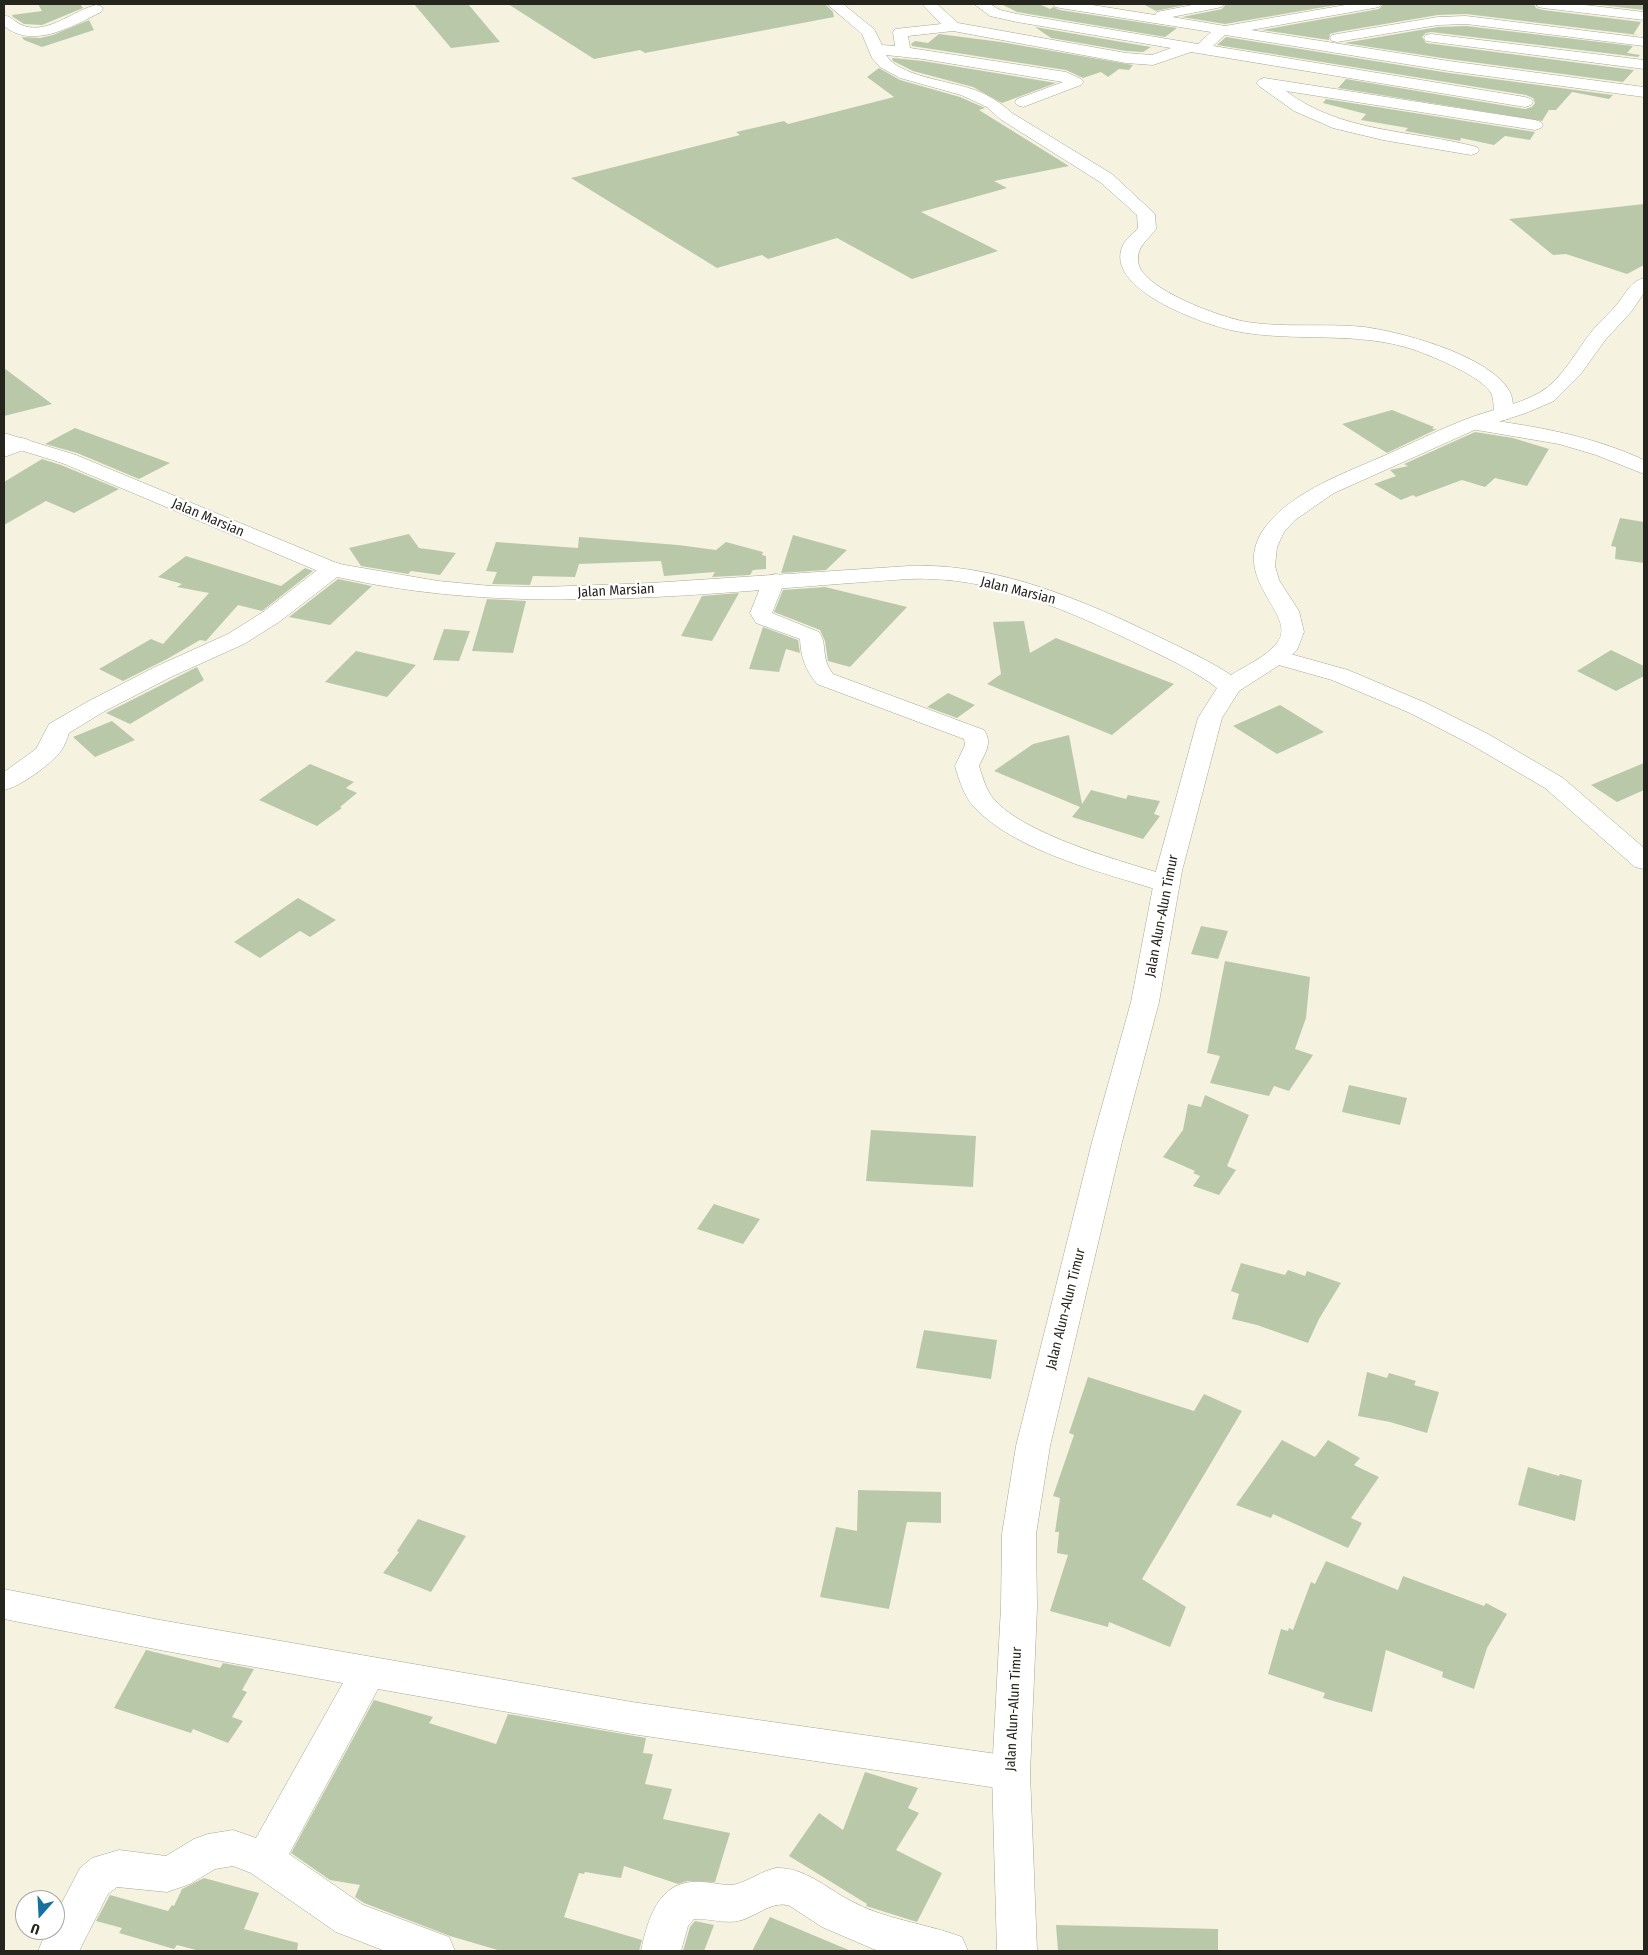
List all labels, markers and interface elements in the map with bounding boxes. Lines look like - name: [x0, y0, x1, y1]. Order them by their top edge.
- street label: Jalan Marsian: [169, 495, 247, 541]
- street label: Jalan Marsian: [979, 574, 1057, 608]
- street label: Jalan Marsian: [577, 581, 655, 601]
- street label: Jalan Alun-Alun Timur: [1142, 853, 1182, 979]
- street label: Jalan Alun-Alun Timur: [1043, 1247, 1089, 1371]
- street label: Jalan Alun-Alun Timur: [1002, 1646, 1026, 1772]
- north arrow: [15, 1890, 65, 1940]
- text: U: [29, 1919, 42, 1938]

